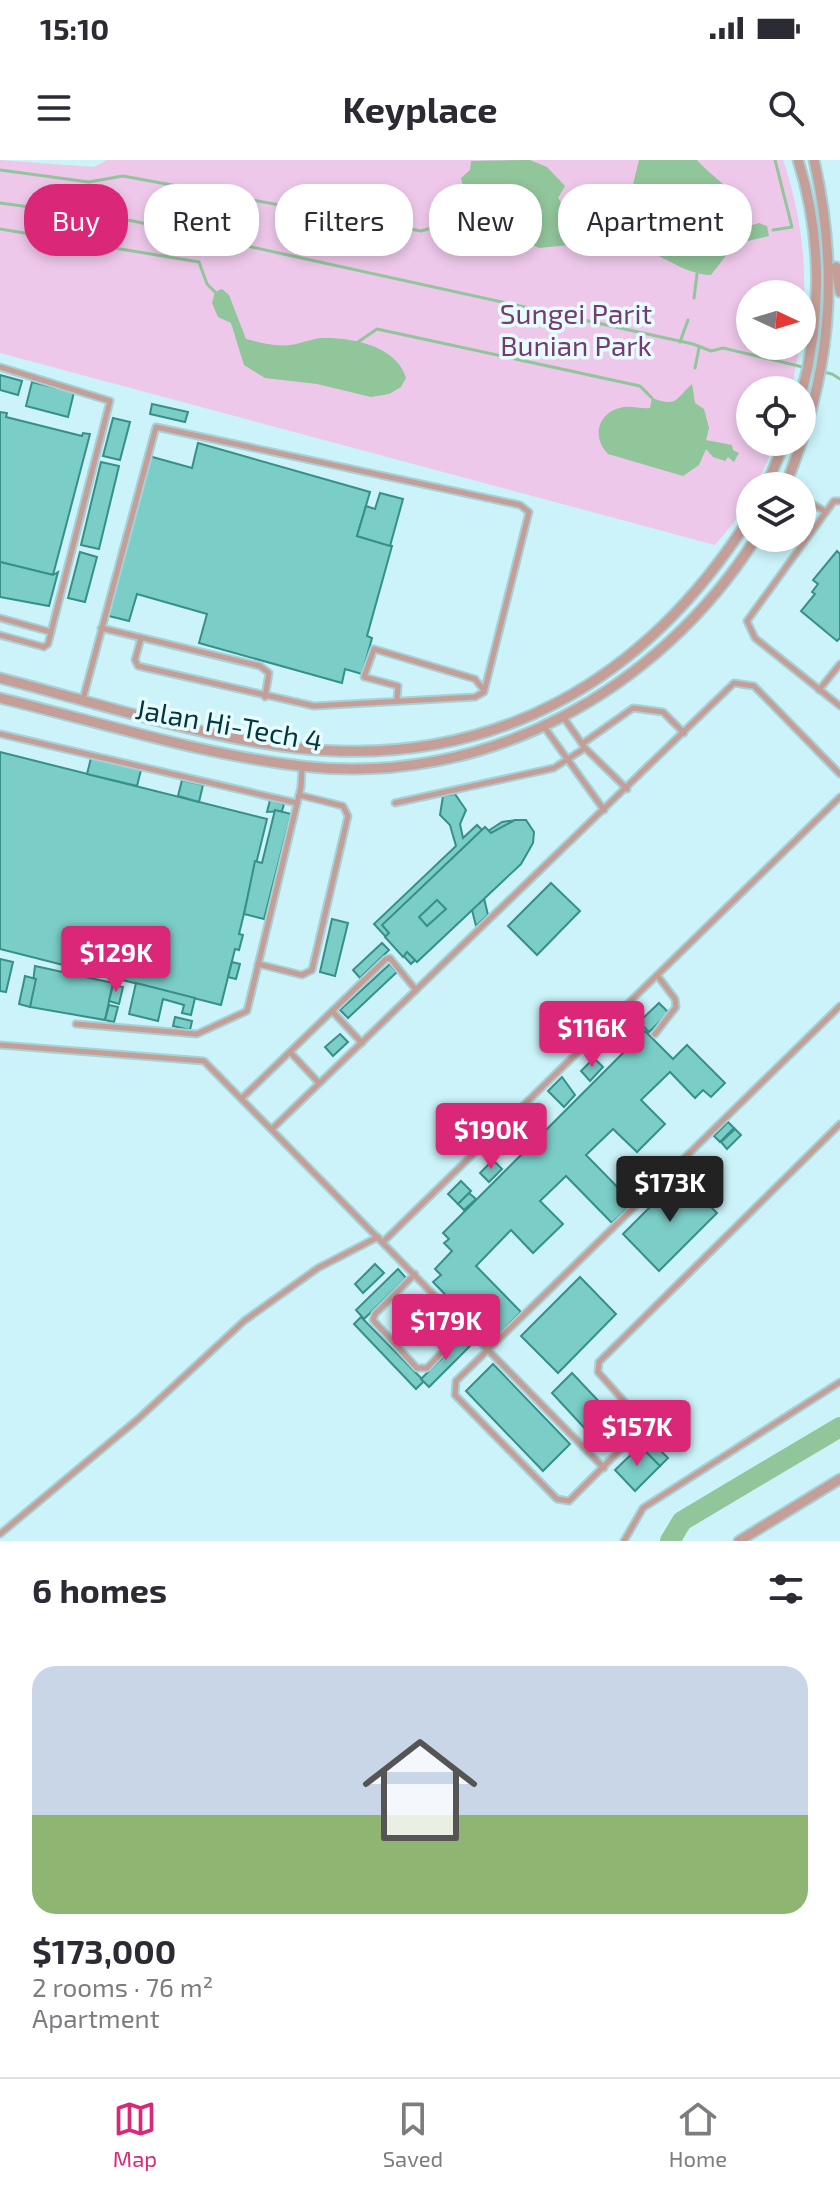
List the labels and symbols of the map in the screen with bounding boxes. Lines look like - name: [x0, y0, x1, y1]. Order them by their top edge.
- north arrow: [736, 280, 816, 360]
- park label: Sungei Parit Bunian Park: [500, 296, 652, 362]
- street label: Jalan Hi-Tech 4: [133, 691, 325, 757]
- pin: $129K: [60, 926, 172, 994]
- pin: $116K: [536, 1001, 648, 1069]
- pin: $190K: [435, 1103, 547, 1171]
- pin: $173K: [614, 1156, 726, 1224]
- pin: $179K: [390, 1294, 502, 1362]
- pin: $157K: [581, 1400, 693, 1468]

